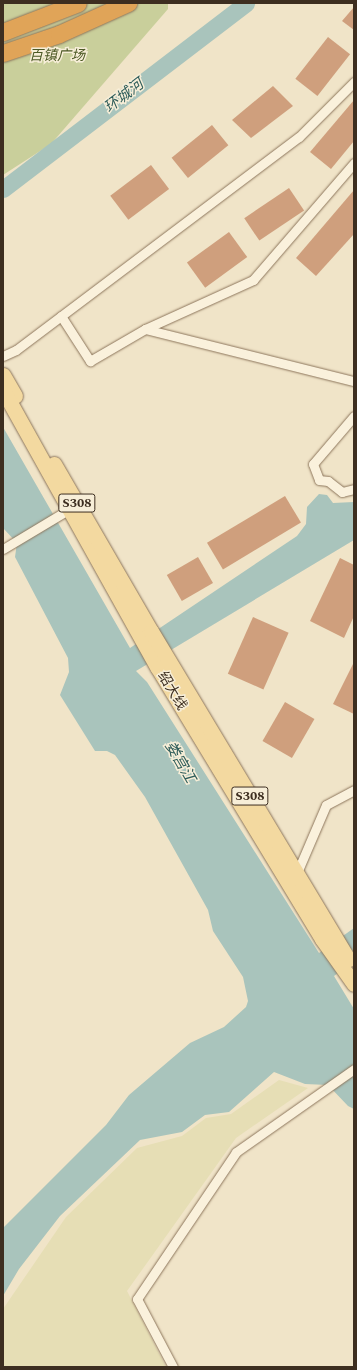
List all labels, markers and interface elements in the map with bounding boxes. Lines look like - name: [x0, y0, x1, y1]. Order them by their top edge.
- park label: 百镇广场: [29, 48, 85, 64]
- water label: 环城河: [101, 75, 147, 117]
- road number: S308: [58, 492, 96, 514]
- street label: 绍大线: [154, 669, 190, 713]
- water label: 娄宫江: [161, 738, 199, 786]
- road number: S308: [231, 785, 269, 807]

